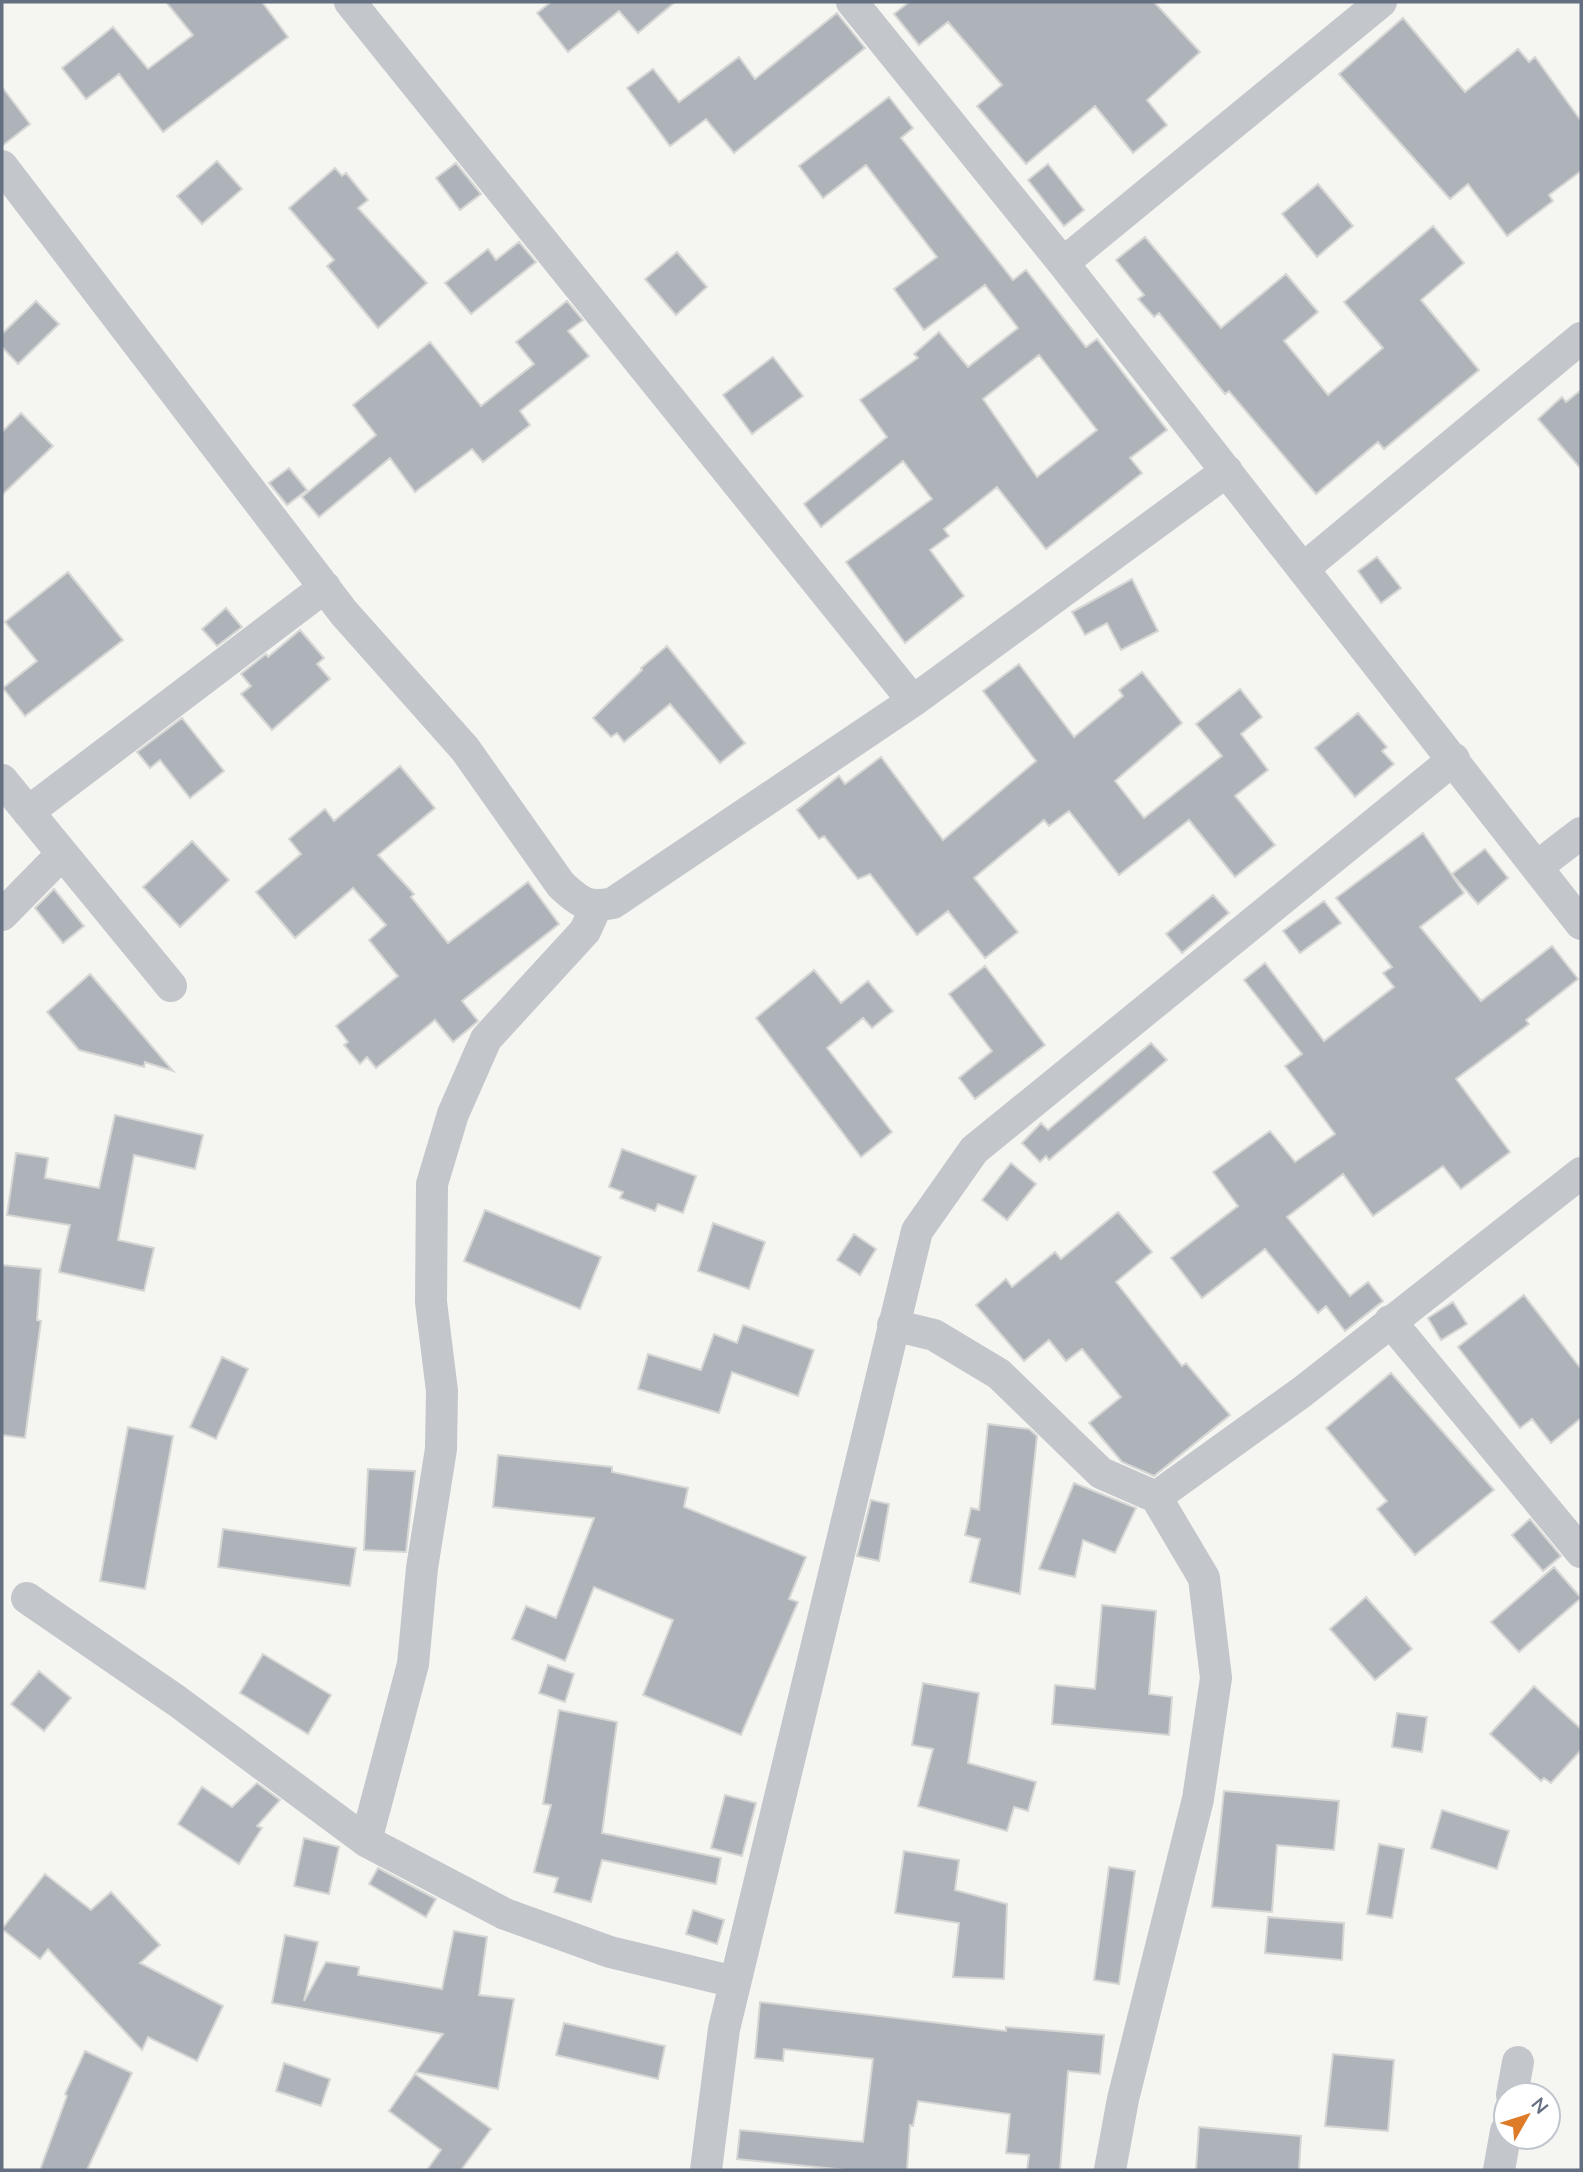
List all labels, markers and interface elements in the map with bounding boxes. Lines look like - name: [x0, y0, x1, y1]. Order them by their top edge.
- north arrow: [1492, 2081, 1562, 2151]
- text: N: [1525, 2092, 1554, 2120]

